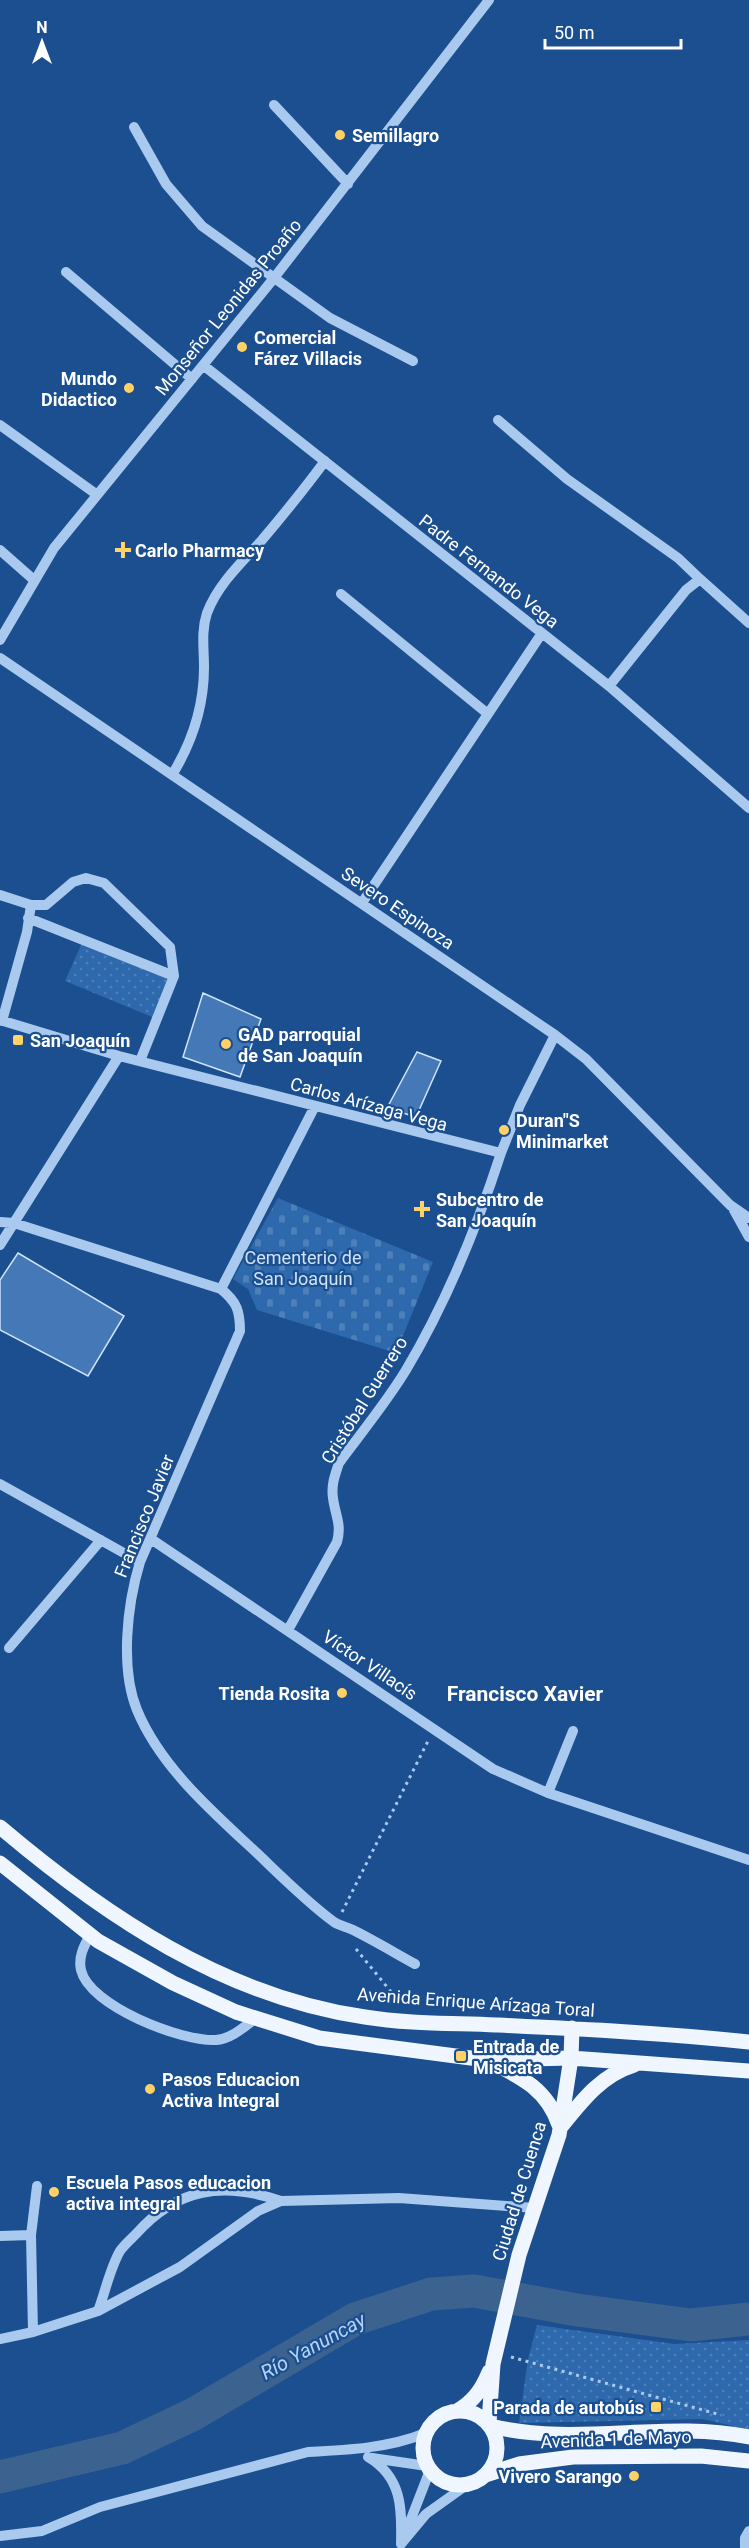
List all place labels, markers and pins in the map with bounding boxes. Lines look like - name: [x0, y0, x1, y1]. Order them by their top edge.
- place label: Semillagro: [352, 125, 439, 146]
- marker: Semillagro: [333, 128, 347, 142]
- place label: Comercial Fárez Villacis: [254, 327, 362, 369]
- marker: Comercial Fárez Villacis: [235, 340, 249, 354]
- place label: Mundo Didactico: [41, 368, 117, 410]
- marker: Mundo Didactico: [122, 381, 136, 395]
- place label: Carlo Pharmacy: [135, 540, 265, 561]
- marker: Carlo Pharmacy: [116, 543, 130, 557]
- place label: GAD parroquial de San Joaquín: [238, 1024, 363, 1066]
- place label: San Joaquín: [30, 1030, 130, 1051]
- marker: San Joaquín: [11, 1033, 25, 1047]
- marker: GAD parroquial de San Joaquín: [219, 1037, 233, 1051]
- place label: Duran"S Minimarket: [516, 1110, 608, 1152]
- marker: Duran"S Minimarket: [497, 1123, 511, 1137]
- place label: Subcentro de San Joaquín: [436, 1189, 544, 1231]
- marker: Subcentro de San Joaquín: [413, 1200, 431, 1218]
- place label: Tienda Rosita: [219, 1683, 330, 1704]
- marker: Tienda Rosita: [335, 1686, 349, 1700]
- place label: Entrada de Misicata: [473, 2036, 560, 2078]
- marker: Entrada de Misicata: [454, 2049, 468, 2063]
- place label: Pasos Educacion Activa Integral: [162, 2069, 300, 2111]
- marker: Pasos Educacion Activa Integral: [143, 2082, 157, 2096]
- place label: Escuela Pasos educacion activa integral: [66, 2172, 271, 2214]
- marker: Escuela Pasos educacion activa integral: [47, 2185, 61, 2199]
- place label: Parada de autobús: [493, 2397, 644, 2418]
- marker: Parada de autobús: [649, 2400, 663, 2414]
- place label: Vivero Sarango: [499, 2466, 622, 2487]
- marker: Vivero Sarango: [627, 2469, 641, 2483]

